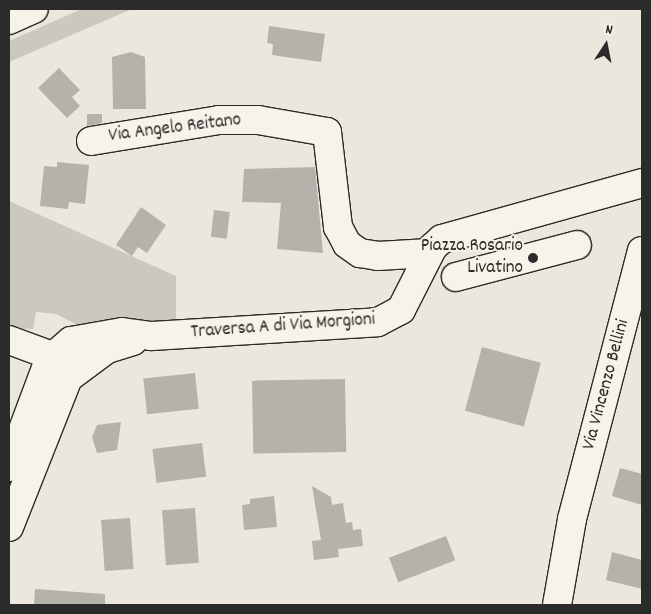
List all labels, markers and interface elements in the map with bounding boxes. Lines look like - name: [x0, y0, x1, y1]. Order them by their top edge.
- north arrow: [581, 20, 631, 70]
- text: N: [604, 20, 614, 41]
- street label: Via Angelo Reitano: [107, 110, 243, 148]
- place label: Piazza Rosario Livatino: [421, 236, 523, 280]
- marker: Piazza Rosario Livatino: [527, 252, 539, 264]
- street label: Traversa A di Via Morgioni: [190, 309, 376, 345]
- street label: Via Vincenzo Bellini: [579, 317, 635, 453]

